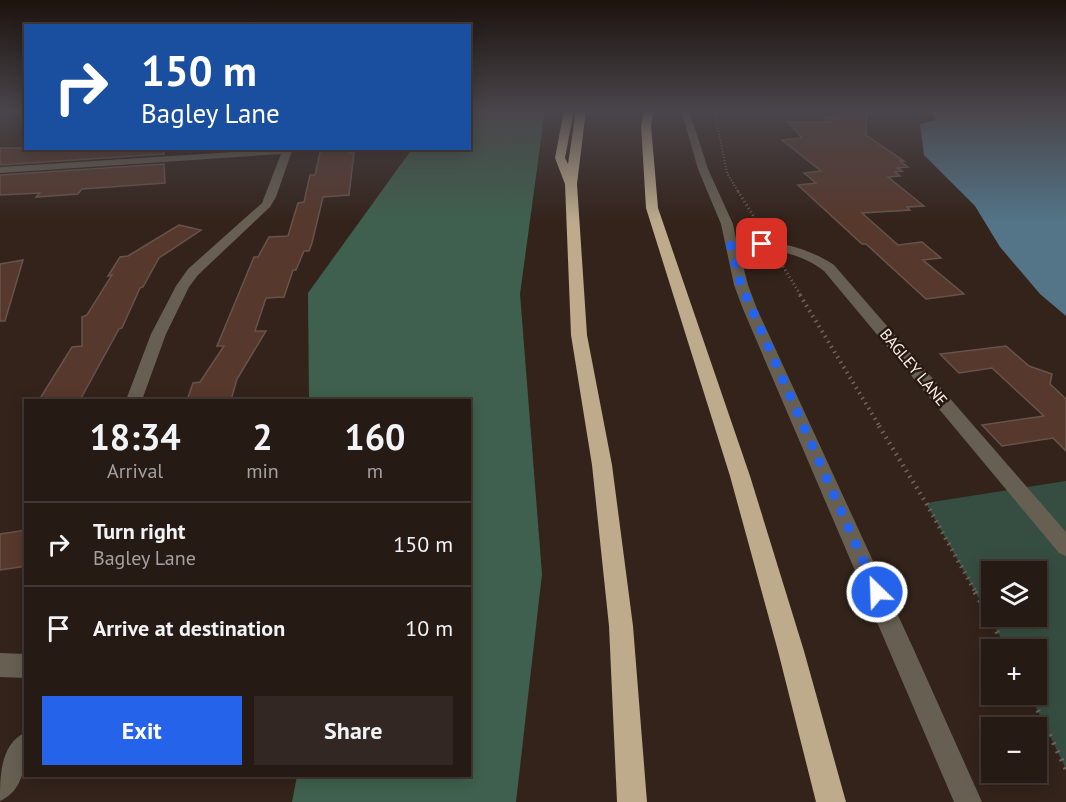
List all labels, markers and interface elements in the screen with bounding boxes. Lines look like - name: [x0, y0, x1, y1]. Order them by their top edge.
- text: 150 m: [141, 43, 257, 98]
- icon: right: [42, 48, 120, 126]
- text: Bagley Lane: [141, 96, 280, 130]
- pin: [736, 218, 787, 269]
- icon: arrive: [745, 227, 778, 260]
- street label: BAGLEY LANE: [876, 324, 952, 410]
- text: 18:34: [89, 413, 181, 460]
- text: 2: [252, 413, 273, 460]
- text: 160: [344, 413, 406, 460]
- text: Arrival: [107, 458, 163, 484]
- text: min: [246, 458, 279, 484]
- text: m: [367, 458, 383, 484]
- text: Turn right: [93, 517, 185, 545]
- icon: right: [42, 528, 75, 561]
- text: 150 m: [393, 530, 453, 558]
- text: Bagley Lane: [93, 545, 196, 571]
- position arrow: [845, 560, 909, 624]
- map controls: [981, 561, 1047, 783]
- button: layers: [981, 561, 1047, 627]
- icon: arrive: [42, 612, 75, 645]
- text: Arrive at destination: [93, 614, 285, 642]
- text: 10 m: [405, 614, 453, 642]
- button: +: [981, 639, 1047, 705]
- button: Exit: [42, 696, 242, 765]
- button: Share: [254, 696, 453, 765]
- button: −: [981, 717, 1047, 783]

